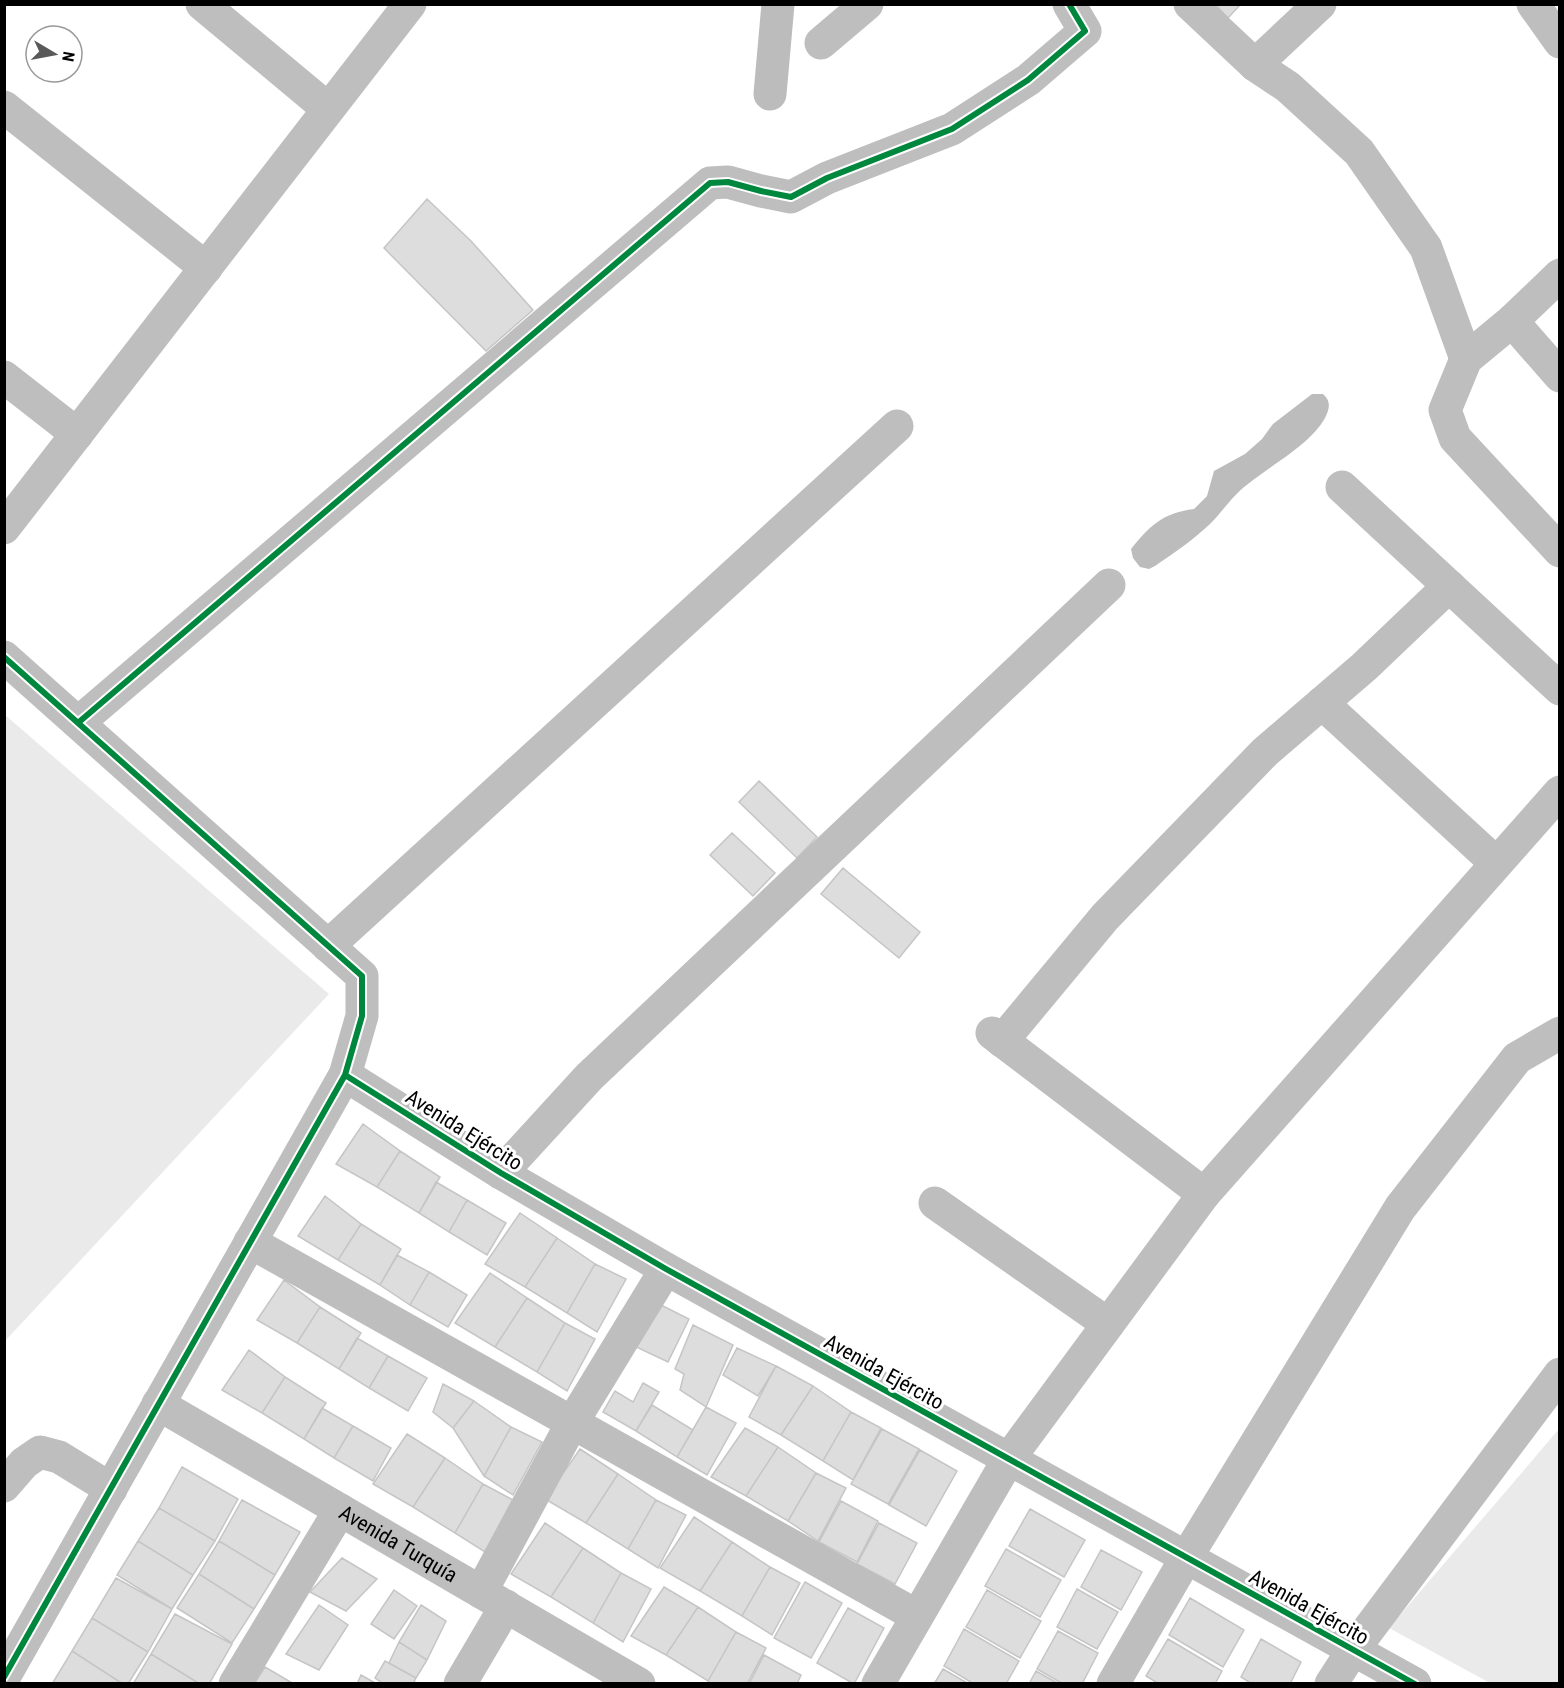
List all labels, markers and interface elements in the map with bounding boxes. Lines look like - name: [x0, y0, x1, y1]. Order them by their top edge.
- north arrow: [24, 24, 84, 84]
- text: N: [58, 50, 78, 63]
- street label: Avenida Ejército: [401, 1085, 527, 1175]
- street label: Avenida Ejército: [820, 1329, 948, 1415]
- street label: Avenida Turquía: [335, 1500, 461, 1587]
- street label: Avenida Ejército: [1245, 1564, 1373, 1650]

